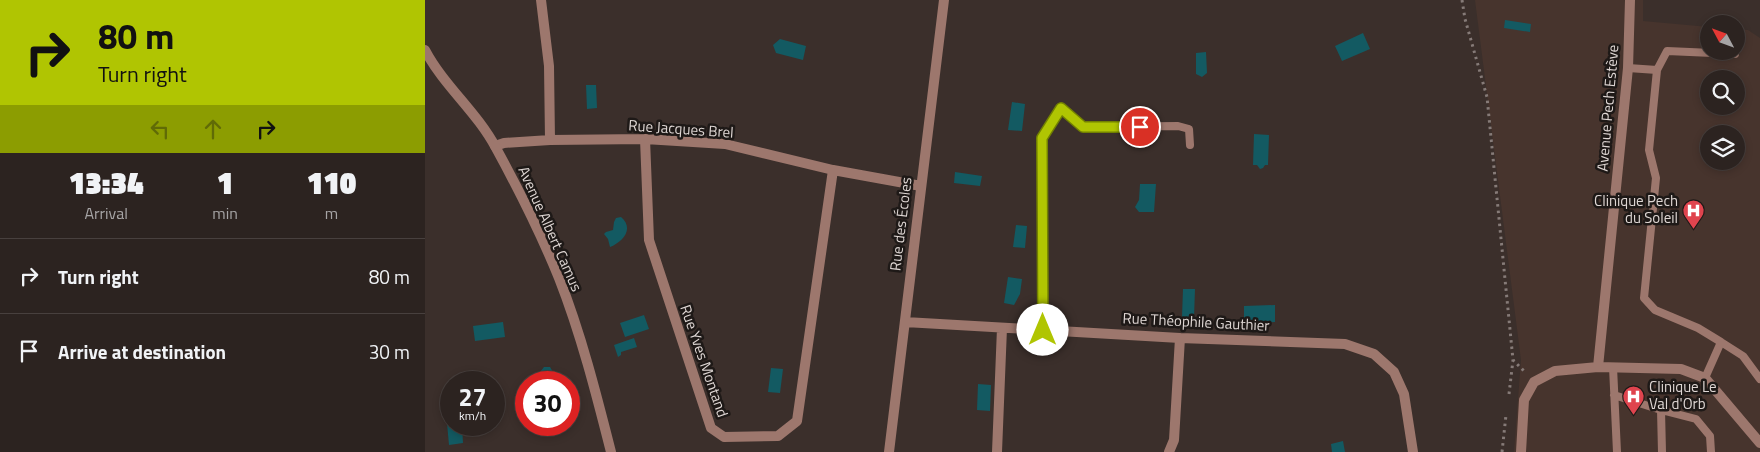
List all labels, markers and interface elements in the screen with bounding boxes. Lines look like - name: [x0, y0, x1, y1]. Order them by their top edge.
- text: 80 m: [98, 9, 174, 63]
- north arrow: [1700, 15, 1745, 60]
- map controls: [1700, 15, 1745, 170]
- icon: right: [15, 20, 80, 85]
- street label: Avenue Pech Estève: [1591, 44, 1625, 172]
- text: Turn right: [98, 57, 187, 91]
- button: search: [1700, 70, 1745, 115]
- pin: [1119, 106, 1161, 148]
- street label: Rue Jacques Brel: [628, 113, 734, 144]
- icon: arrive: [1126, 113, 1154, 141]
- icon: left: [146, 115, 174, 143]
- icon: ahead: [199, 115, 227, 143]
- icon: right: [252, 115, 280, 143]
- button: layers: [1700, 125, 1745, 170]
- text: 13:34: [69, 160, 143, 206]
- text: 1: [217, 160, 233, 206]
- text: 110: [307, 160, 356, 206]
- street label: Avenue Albert Camus: [512, 162, 588, 295]
- street label: Rue des Écoles: [883, 176, 918, 272]
- place label: Clinique Pech du Soleil: [1594, 189, 1678, 229]
- hospital icon: Clinique Pech du Soleil: [1682, 198, 1706, 229]
- text: Arrival: [84, 201, 128, 225]
- text: min: [212, 201, 238, 225]
- text: m: [325, 201, 338, 225]
- icon: right: [15, 262, 43, 290]
- text: Turn right: [58, 262, 139, 291]
- text: 80 m: [369, 262, 410, 291]
- street label: Rue Yves Montand: [674, 301, 734, 420]
- position arrow: [1016, 303, 1068, 355]
- street label: Rue Théophile Gauthier: [1122, 306, 1270, 337]
- icon: arrive: [15, 337, 43, 365]
- text: Arrive at destination: [58, 337, 226, 366]
- text: 30 m: [369, 337, 410, 366]
- speed limit sign: 30: [515, 371, 580, 436]
- place label: Clinique Le Val d'Orb: [1649, 375, 1717, 415]
- text: 27: [458, 378, 487, 416]
- hospital icon: Clinique Le Val d'Orb: [1621, 384, 1645, 415]
- text: km/h: [459, 406, 486, 425]

